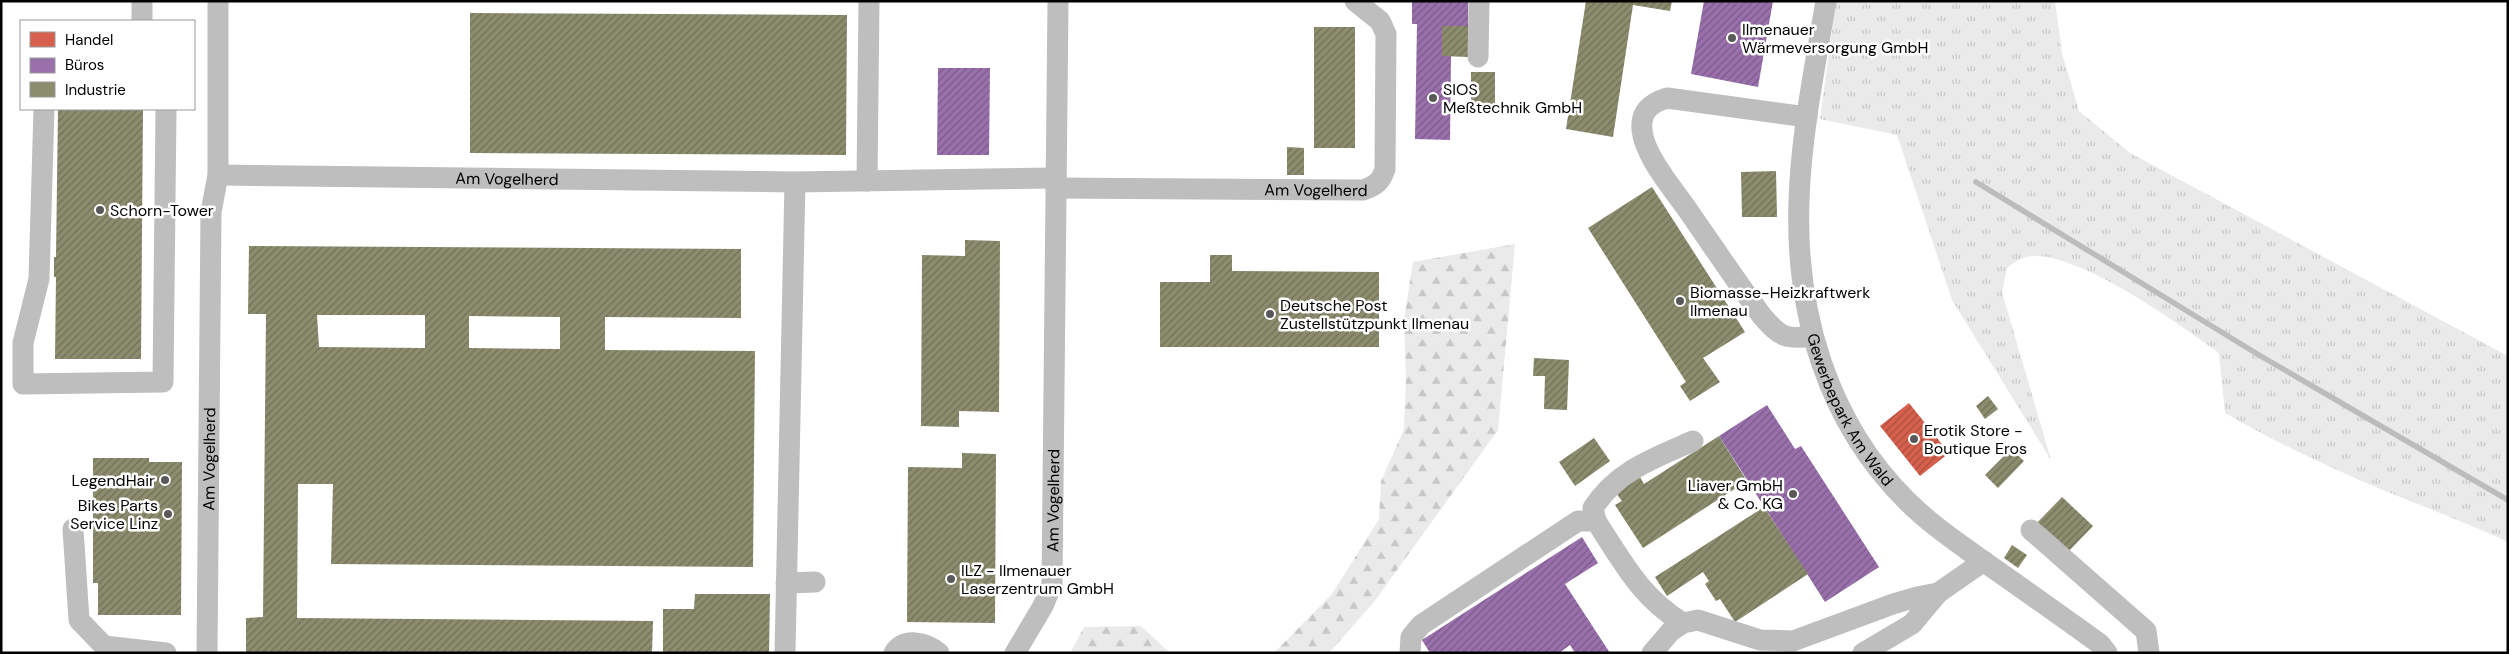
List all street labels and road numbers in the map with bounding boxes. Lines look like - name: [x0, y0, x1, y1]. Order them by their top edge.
- street label: Am Vogelherd: [455, 167, 559, 190]
- street label: Am Vogelherd: [1264, 179, 1368, 201]
- street label: Gewerbepark Am Wald: [1803, 331, 1898, 490]
- street label: Am Vogelherd: [198, 407, 220, 511]
- street label: Am Vogelherd: [1042, 449, 1064, 552]

